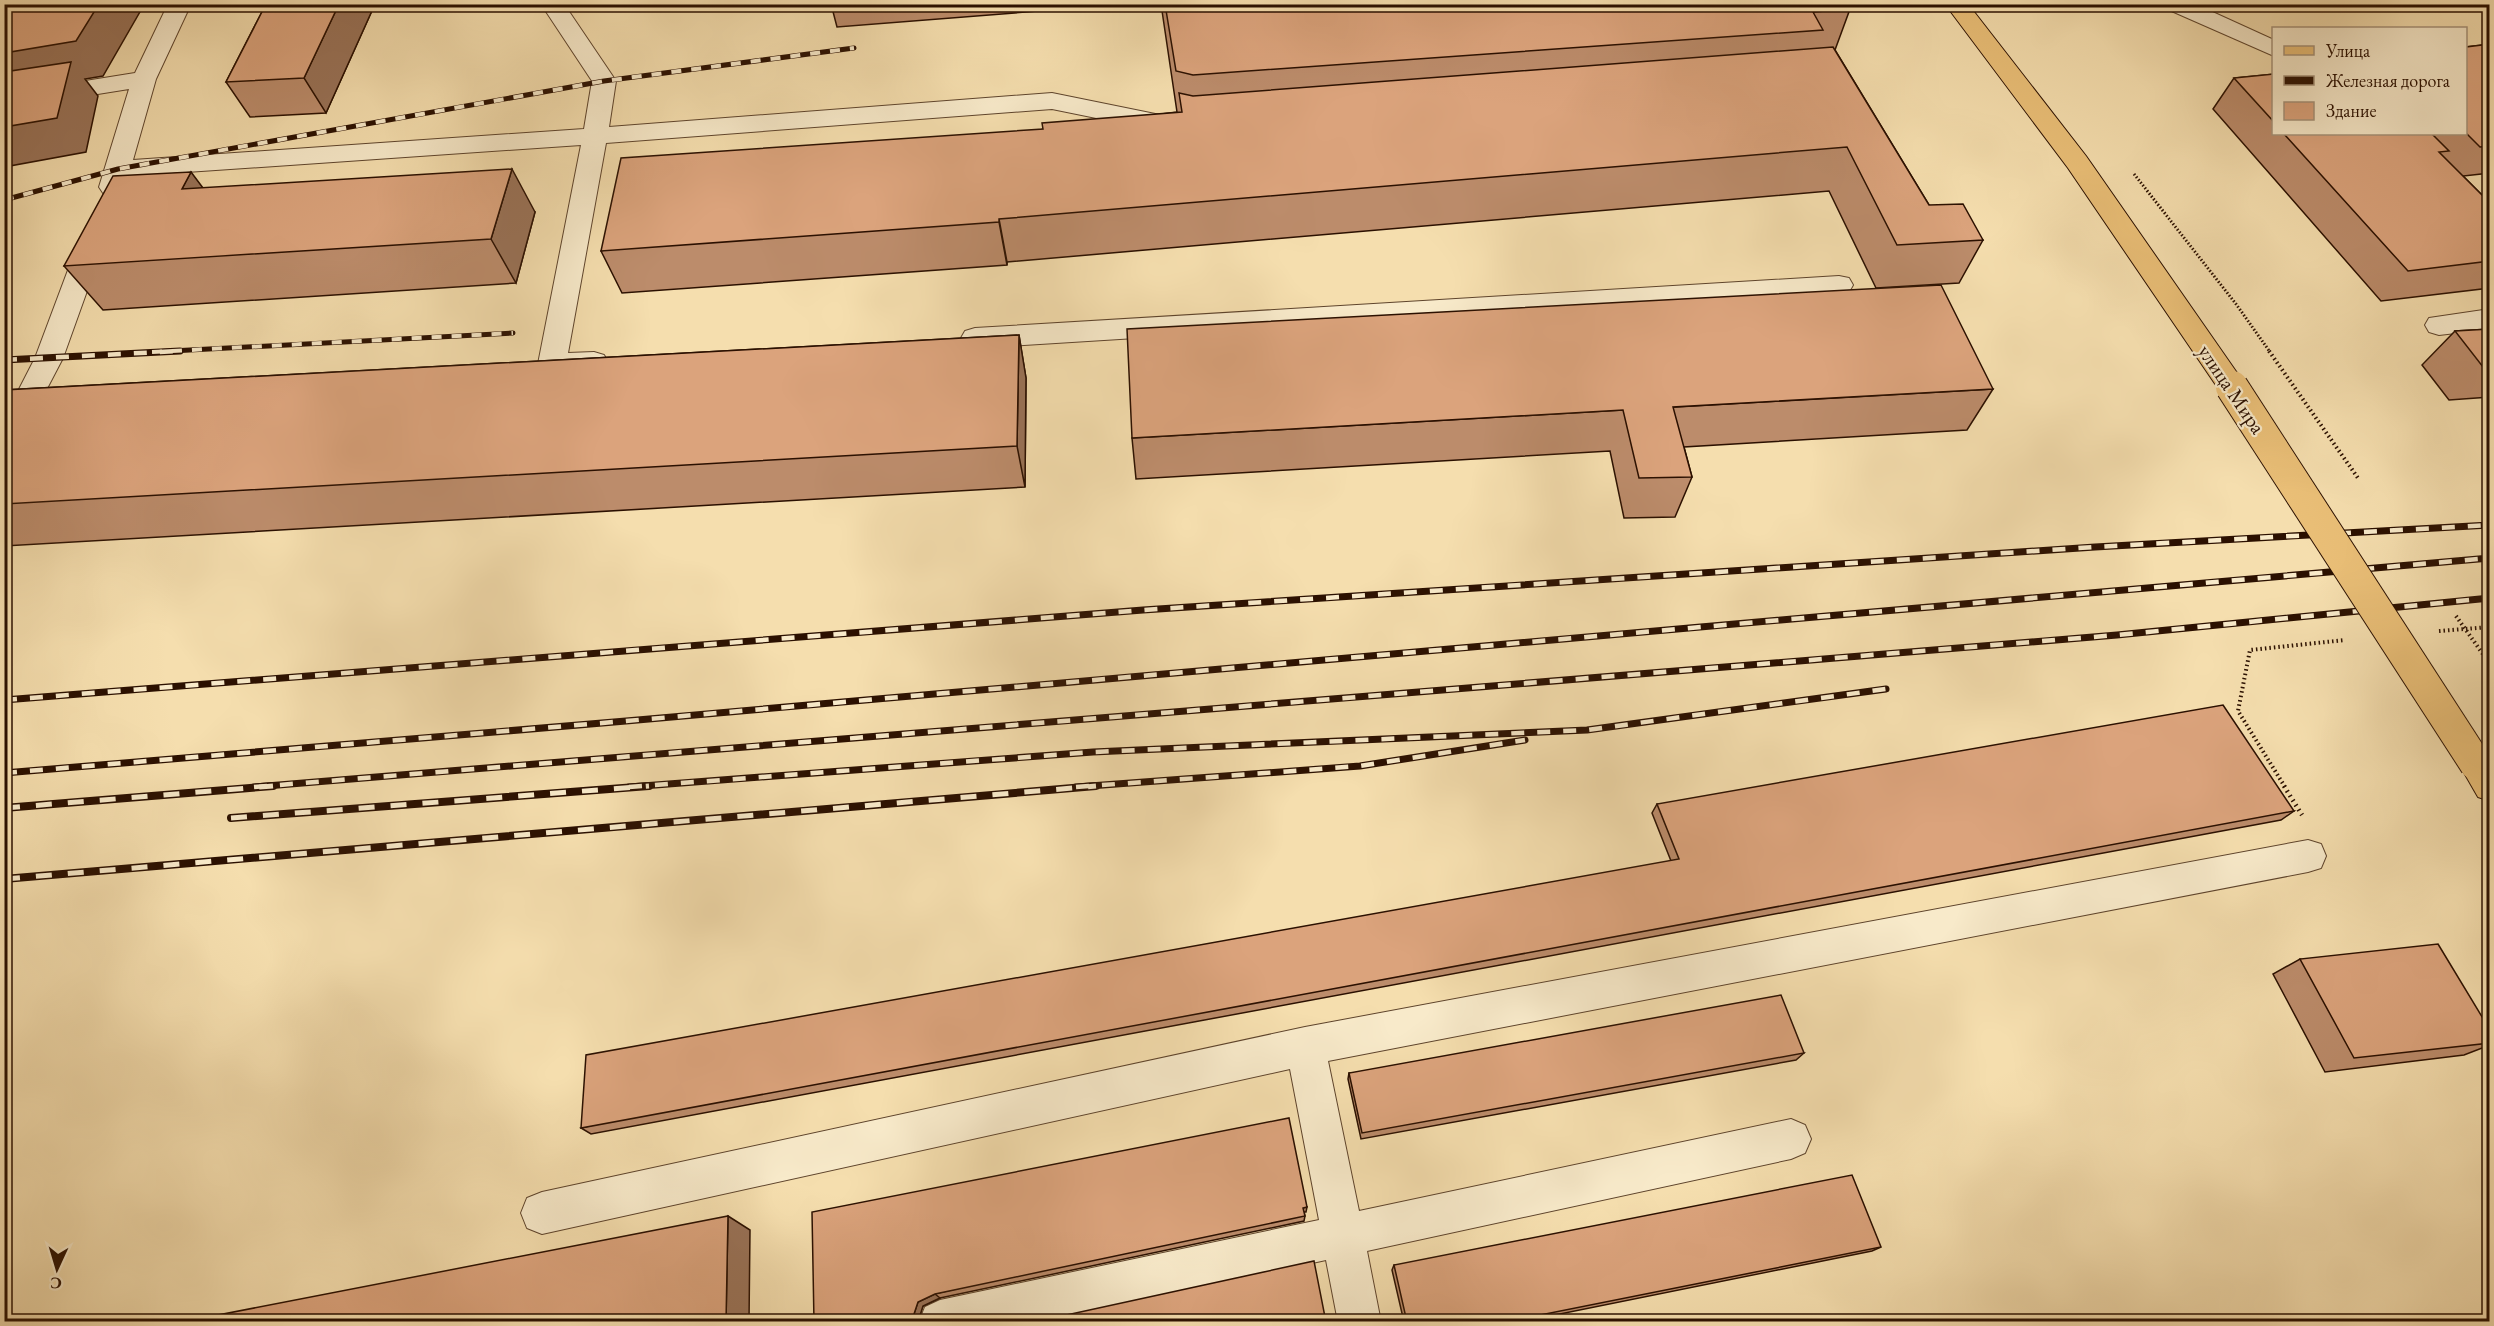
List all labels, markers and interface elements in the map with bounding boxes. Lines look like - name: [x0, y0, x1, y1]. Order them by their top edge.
- legend: [2272, 27, 2467, 135]
- text: Улица: [2325, 39, 2371, 62]
- text: Железная дорога: [2325, 69, 2451, 92]
- text: Здание: [2326, 99, 2376, 122]
- street label: улица Мира: [2192, 339, 2272, 439]
- north arrow: [27, 1239, 87, 1299]
- text: С: [50, 1273, 62, 1294]

